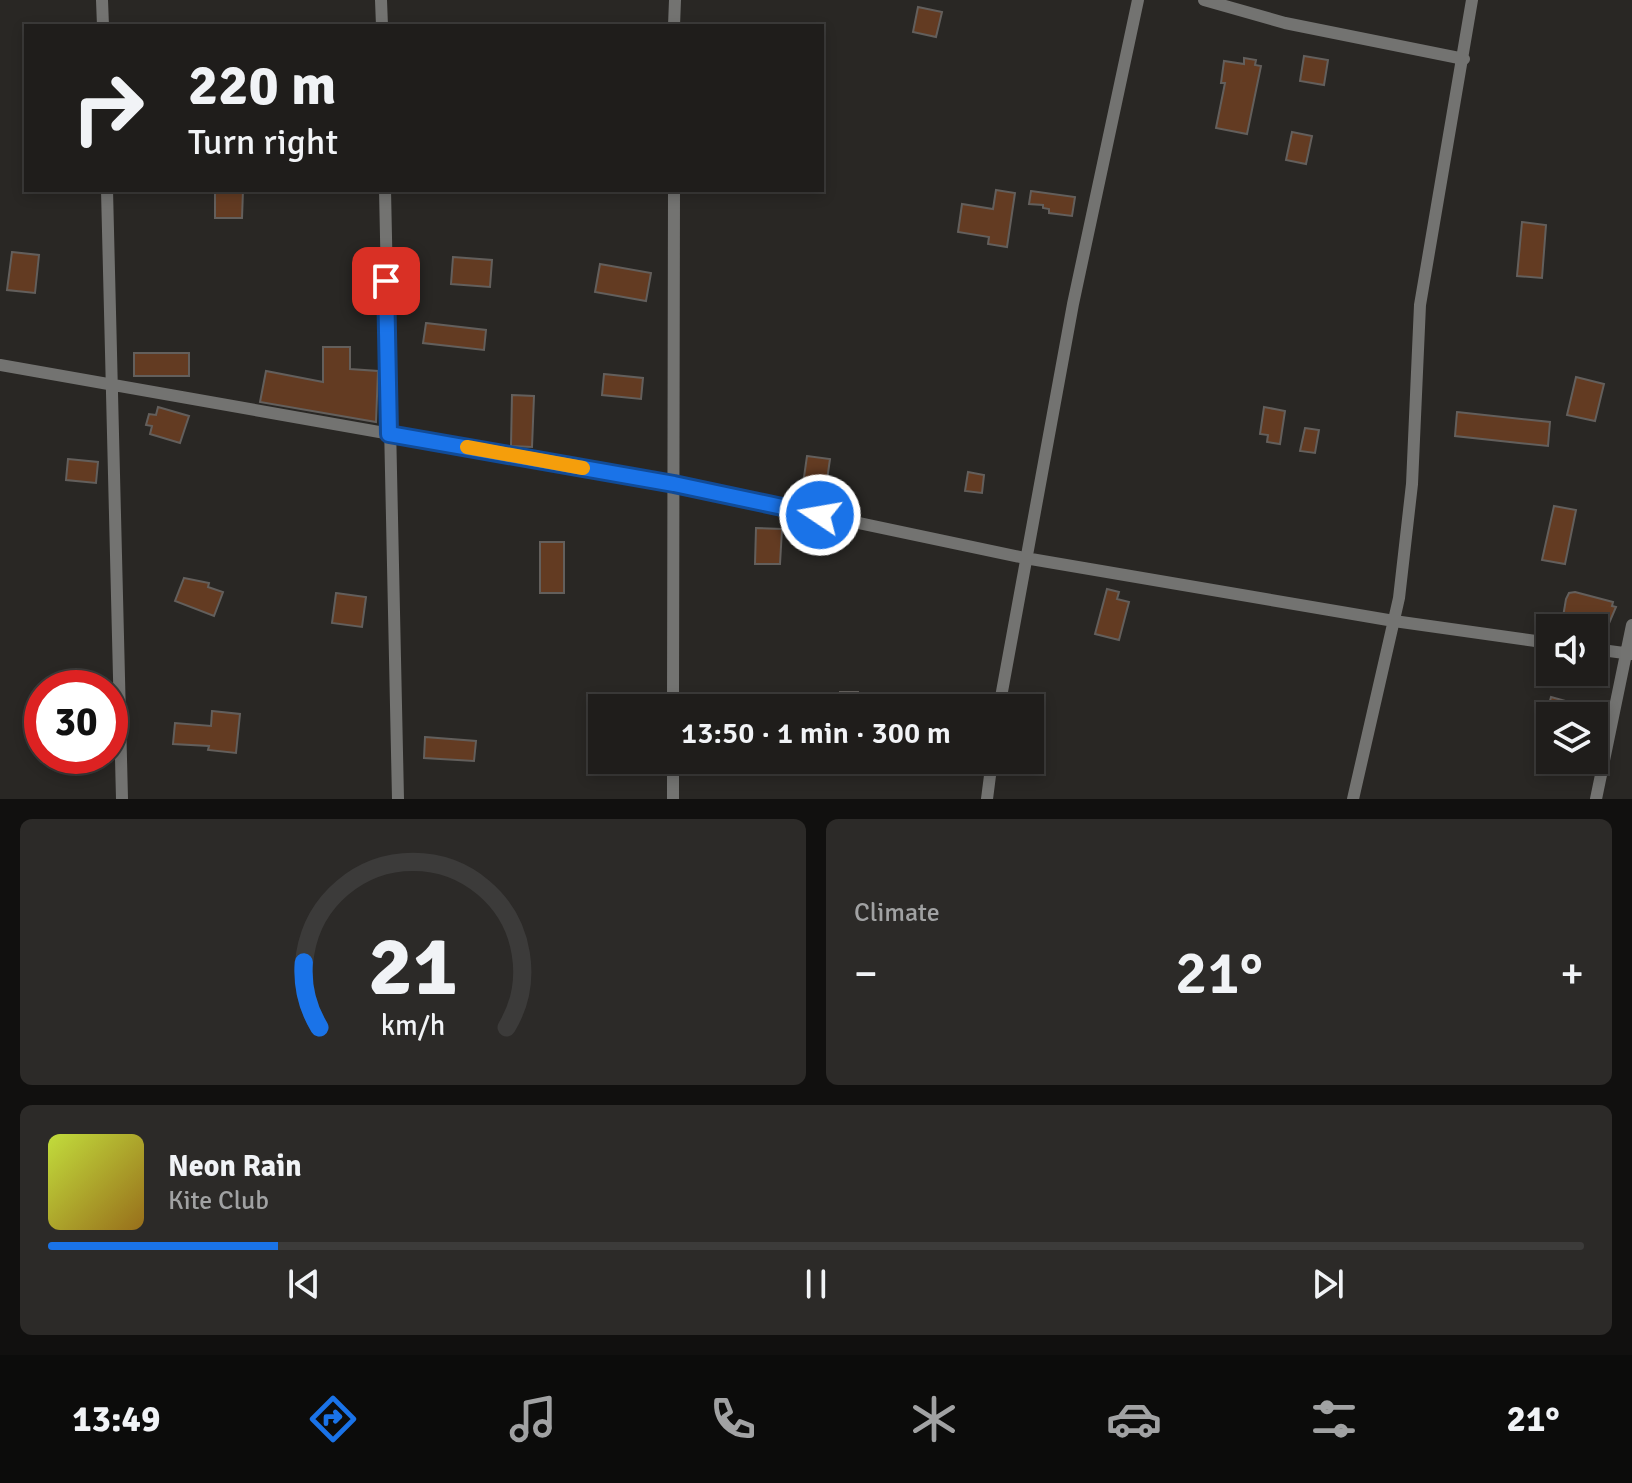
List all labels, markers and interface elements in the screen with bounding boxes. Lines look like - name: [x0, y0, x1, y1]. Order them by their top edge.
- text: 220 m: [188, 51, 336, 120]
- icon: right: [56, 56, 160, 160]
- text: Turn right: [188, 120, 338, 165]
- pin: [352, 247, 420, 315]
- icon: arrive: [364, 259, 408, 303]
- position arrow: [778, 473, 862, 557]
- map controls: [1536, 614, 1608, 774]
- button: sound: [1536, 614, 1608, 686]
- speed limit sign: 30: [24, 670, 128, 774]
- button: layers: [1536, 702, 1608, 774]
- text: 13:50 · 1 min · 300 m: [681, 715, 951, 752]
- text: Climate: [854, 897, 940, 929]
- text: 21: [368, 916, 458, 1018]
- text: 21°: [1175, 937, 1263, 1011]
- text: −: [854, 947, 878, 1001]
- text: +: [1560, 947, 1584, 1001]
- text: km/h: [381, 1008, 445, 1043]
- text: Neon Rain: [168, 1148, 302, 1185]
- text: Kite Club: [168, 1185, 269, 1217]
- icon: previous: [282, 1262, 326, 1306]
- icon: pause: [794, 1262, 838, 1306]
- icon: next: [1306, 1262, 1350, 1306]
- icon: directions: [305, 1391, 361, 1447]
- icon: music: [505, 1391, 561, 1447]
- icon: phone: [705, 1391, 761, 1447]
- icon: climate: [906, 1391, 962, 1447]
- icon: car: [1106, 1391, 1162, 1447]
- icon: filters: [1306, 1391, 1362, 1447]
- text: 13:49: [72, 1397, 161, 1442]
- text: 21°: [1506, 1397, 1560, 1442]

